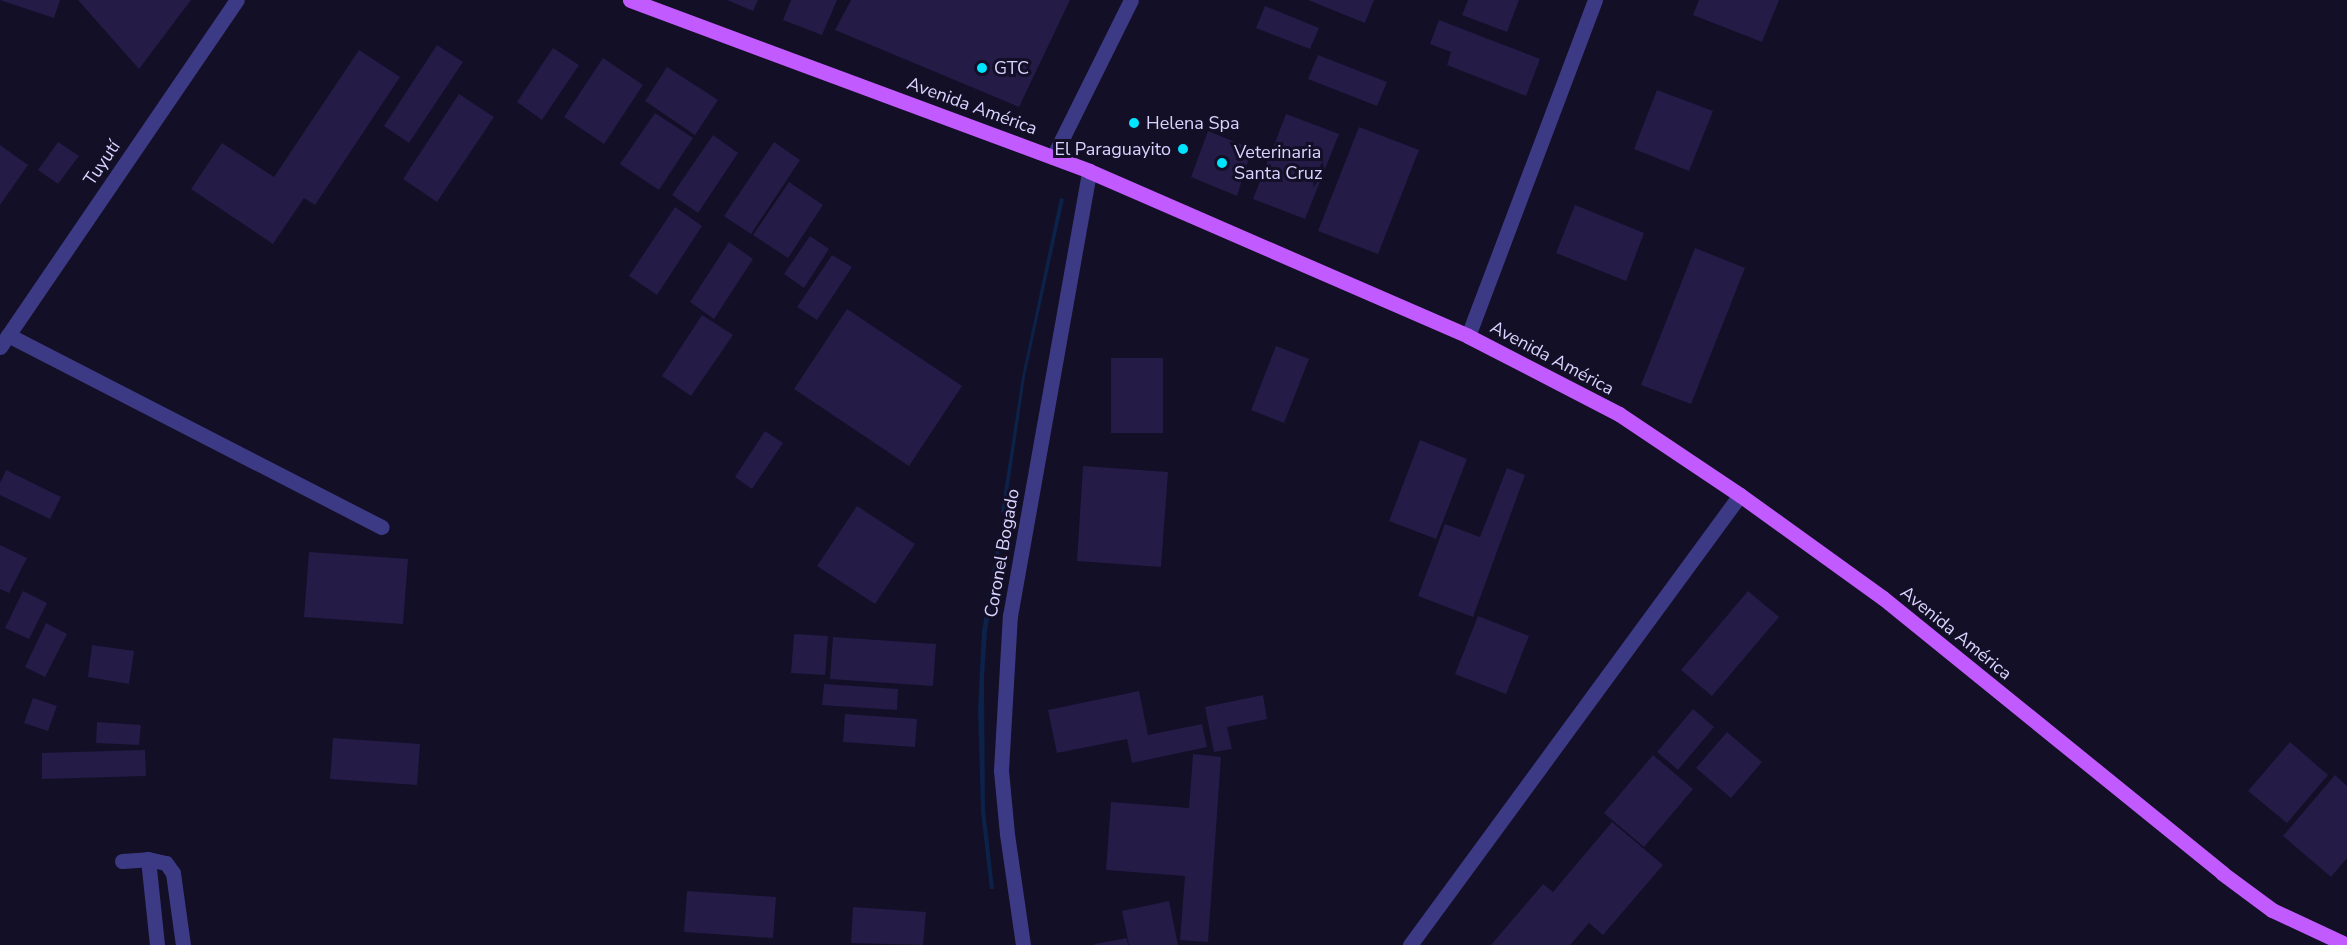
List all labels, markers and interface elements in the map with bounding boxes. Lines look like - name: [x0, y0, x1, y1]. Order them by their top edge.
- place label: GTC: [994, 57, 1029, 79]
- marker: GTC: [975, 61, 989, 75]
- street label: Avenida América: [904, 72, 1040, 140]
- place label: Helena Spa: [1146, 112, 1240, 134]
- marker: Helena Spa: [1127, 116, 1141, 130]
- street label: Tuyutí: [79, 136, 125, 190]
- place label: El Paraguayito: [1054, 138, 1171, 160]
- marker: El Paraguayito: [1176, 142, 1190, 156]
- place label: Veterinaria Santa Cruz: [1234, 142, 1322, 184]
- marker: Veterinaria Santa Cruz: [1215, 156, 1229, 170]
- street label: Avenida América: [1486, 316, 1618, 400]
- street label: Coronel Bogado: [980, 487, 1024, 619]
- street label: Avenida América: [1896, 582, 2016, 684]

